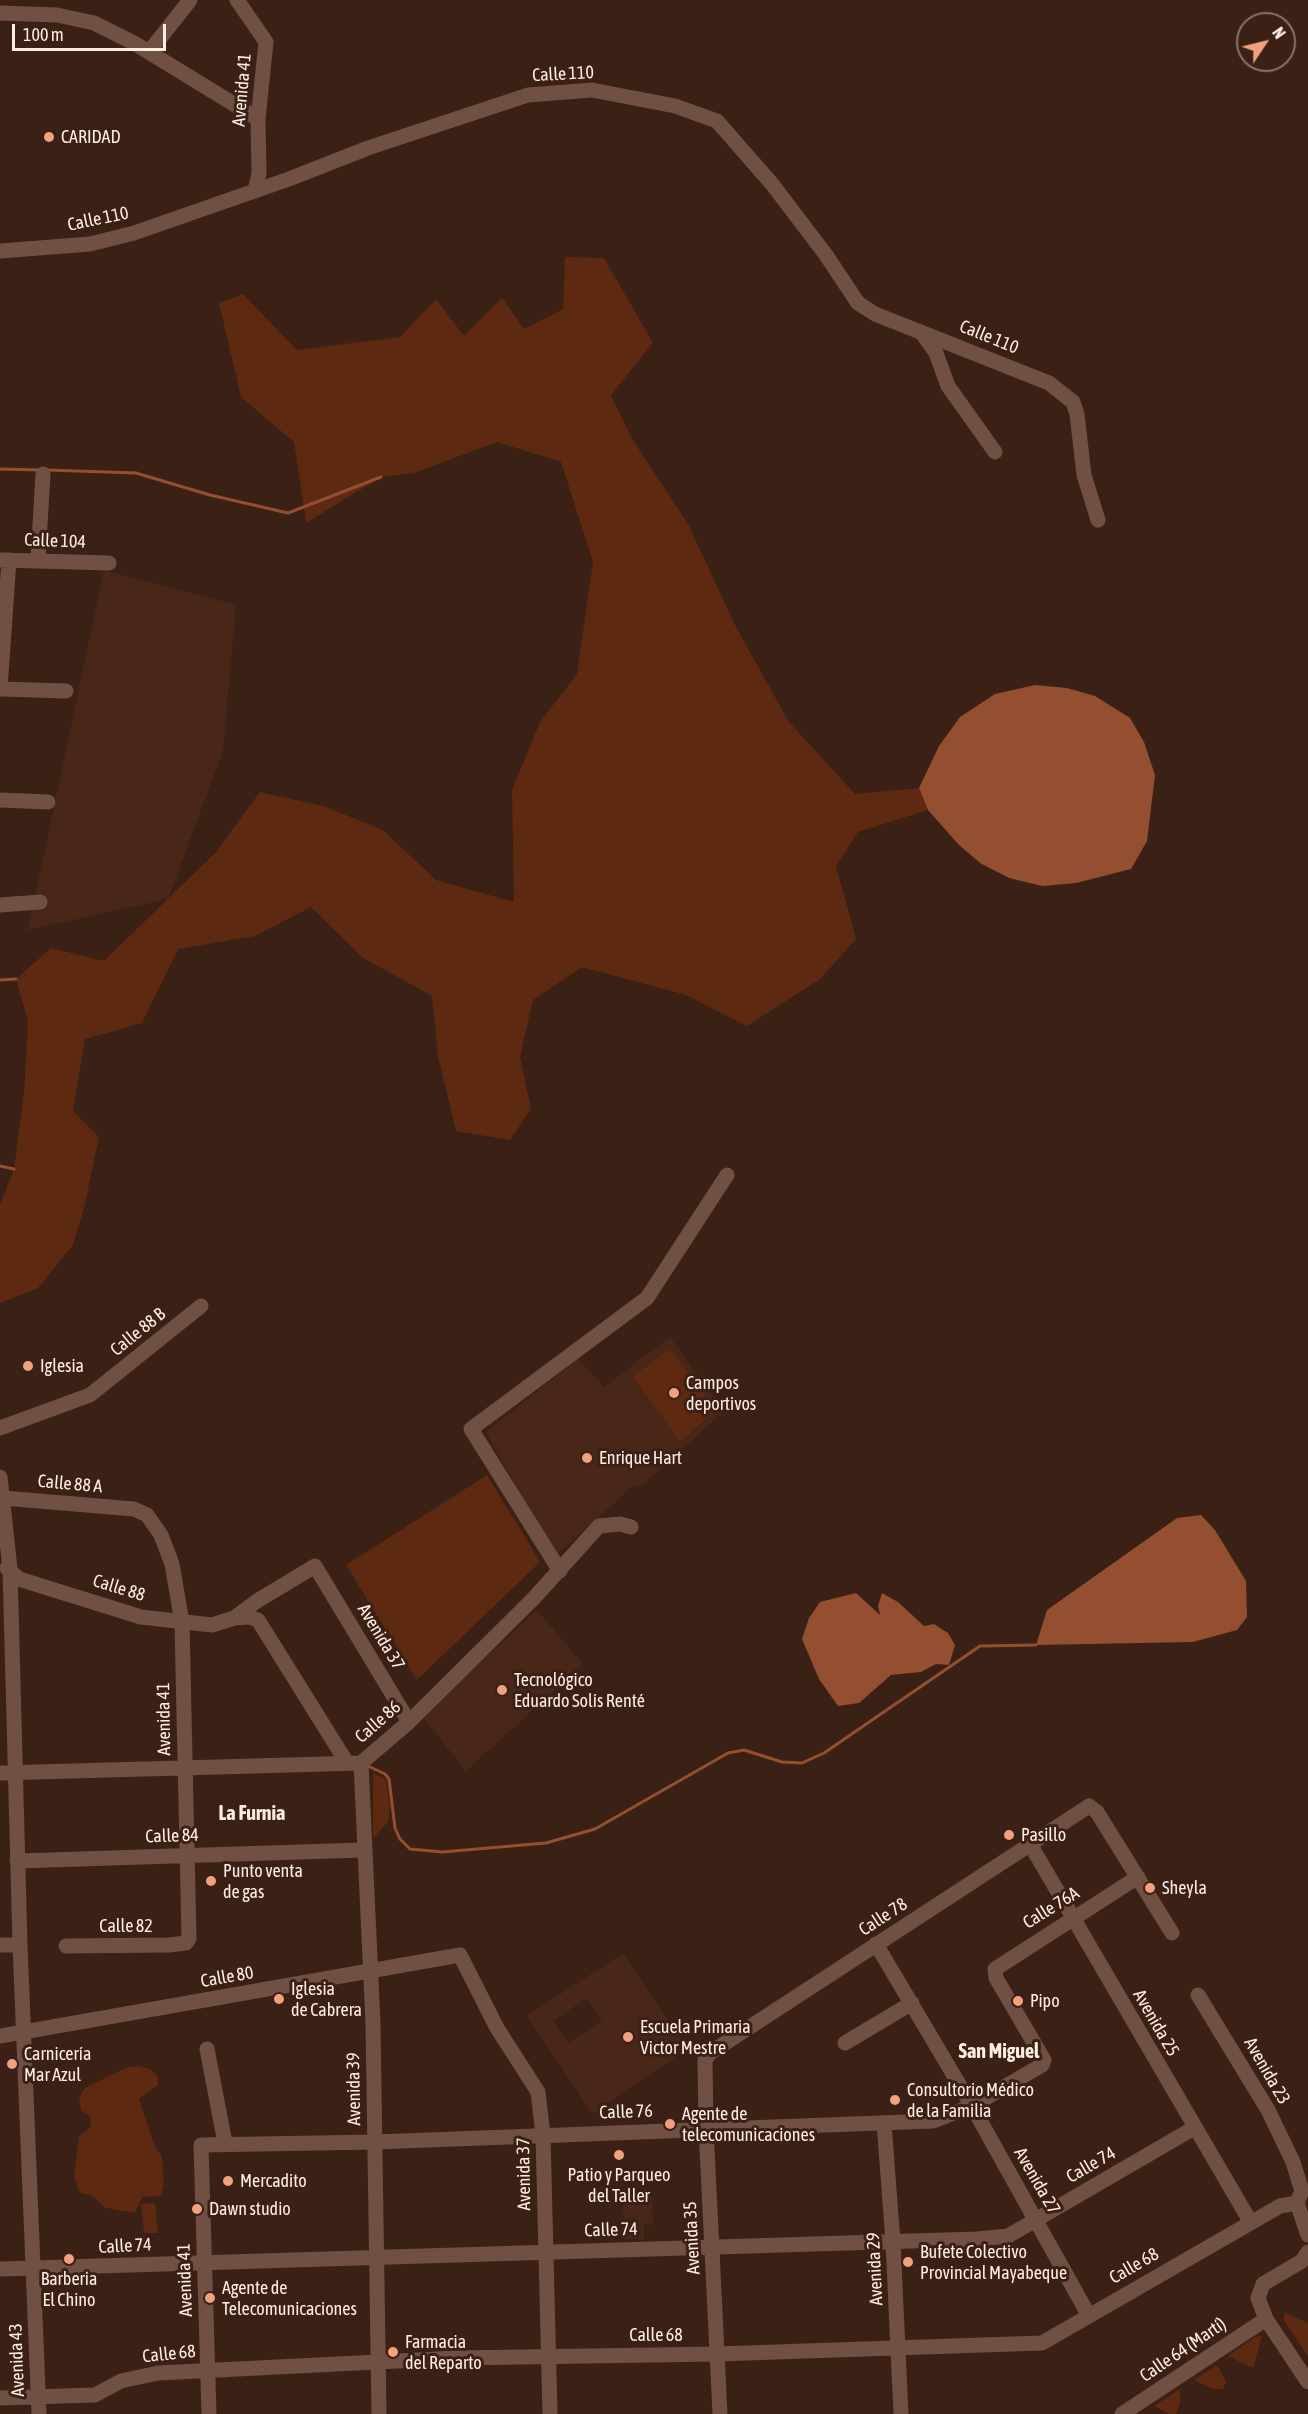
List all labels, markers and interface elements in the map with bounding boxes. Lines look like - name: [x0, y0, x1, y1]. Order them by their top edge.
- scale bar: [15, 12, 170, 50]
- north arrow: [1236, 12, 1296, 72]
- text: 100 m: [23, 24, 64, 45]
- text: N: [1269, 24, 1289, 42]
- street label: Avenida 41: [228, 53, 256, 127]
- street label: Calle 110: [532, 62, 594, 86]
- place label: CARIDAD: [61, 126, 120, 148]
- marker: CARIDAD: [42, 130, 56, 144]
- street label: Calle 110: [66, 202, 130, 236]
- street label: Calle 110: [956, 315, 1022, 359]
- street label: Calle 104: [24, 529, 86, 553]
- street label: Calle 88 B: [106, 1303, 170, 1361]
- place label: Iglesia: [40, 1355, 84, 1377]
- marker: Iglesia: [21, 1359, 35, 1373]
- place label: Campos deportivos: [686, 1372, 756, 1414]
- marker: Campos deportivos: [667, 1386, 681, 1400]
- place label: Enrique Hart: [599, 1447, 682, 1469]
- marker: Enrique Hart: [580, 1451, 594, 1465]
- street label: Calle 88 A: [37, 1470, 103, 1498]
- street label: Calle 88: [90, 1570, 148, 1606]
- street label: Avenida 37: [353, 1600, 409, 1674]
- place label: Tecnológico Eduardo Solís Renté: [514, 1669, 645, 1712]
- street label: Avenida 41: [153, 1682, 175, 1756]
- marker: Tecnológico Eduardo Solís Renté: [495, 1683, 509, 1697]
- street label: Calle 86: [351, 1696, 405, 1748]
- district label: La Furnia: [219, 1802, 285, 1826]
- street label: Calle 84: [145, 1824, 199, 1848]
- place label: Pasillo: [1021, 1824, 1066, 1846]
- marker: Pasillo: [1002, 1828, 1016, 1842]
- place label: Punto venta de gas: [223, 1860, 303, 1902]
- marker: Punto venta de gas: [204, 1874, 218, 1888]
- place label: Sheyla: [1162, 1877, 1207, 1899]
- marker: Sheyla: [1143, 1881, 1157, 1895]
- street label: Calle 76A: [1019, 1882, 1083, 1934]
- street label: Calle 78: [855, 1893, 911, 1941]
- street label: Calle 82: [99, 1915, 153, 1937]
- street label: Calle 80: [199, 1962, 255, 1992]
- place label: Iglesia de Cabrera: [291, 1978, 362, 2020]
- street label: Avenida 25: [1128, 1986, 1184, 2060]
- place label: Pipo: [1030, 1990, 1060, 2012]
- marker: Iglesia de Cabrera: [272, 1992, 286, 2006]
- marker: Pipo: [1011, 1994, 1025, 2008]
- place label: Escuela Primaria Victor Mestre: [640, 2016, 751, 2058]
- marker: Escuela Primaria Victor Mestre: [621, 2030, 635, 2044]
- street label: Avenida 23: [1239, 2034, 1295, 2108]
- district label: San Miguel: [959, 2040, 1039, 2064]
- place label: Carnicería Mar Azul: [24, 2043, 91, 2086]
- street label: Avenida 39: [343, 2052, 365, 2126]
- marker: Carnicería Mar Azul: [5, 2057, 19, 2071]
- place label: Consultorio Médico de la Familia: [907, 2079, 1034, 2122]
- marker: Consultorio Médico de la Familia: [888, 2093, 902, 2107]
- street label: Calle 76: [599, 2100, 653, 2124]
- place label: Agente de telecomunicaciones: [682, 2103, 815, 2146]
- marker: Agente de telecomunicaciones: [663, 2117, 677, 2131]
- street label: Avenida 37: [513, 2137, 535, 2211]
- street label: Calle 74: [1062, 2142, 1120, 2188]
- street label: Avenida 27: [1009, 2144, 1065, 2218]
- marker: Patio y Parqueo del Taller: [612, 2148, 626, 2162]
- place label: Patio y Parqueo del Taller: [568, 2164, 670, 2206]
- place label: Mercadito: [240, 2170, 307, 2192]
- marker: Mercadito: [221, 2174, 235, 2188]
- place label: Dawn studio: [209, 2198, 291, 2220]
- street label: Avenida 35: [679, 2201, 705, 2275]
- marker: Dawn studio: [190, 2202, 204, 2216]
- street label: Calle 74: [584, 2218, 638, 2242]
- street label: Avenida 29: [862, 2232, 888, 2306]
- street label: Calle 74: [98, 2234, 152, 2258]
- place label: Bufete Colectivo Provincial Mayabeque: [920, 2241, 1067, 2284]
- street label: Avenida 41: [173, 2243, 197, 2317]
- street label: Calle 68: [1105, 2243, 1163, 2289]
- marker: Barberia El Chino: [62, 2252, 76, 2266]
- marker: Bufete Colectivo Provincial Mayabeque: [901, 2255, 915, 2269]
- place label: Barberia El Chino: [41, 2268, 97, 2310]
- place label: Agente de Telecomunicaciones: [222, 2277, 357, 2320]
- marker: Agente de Telecomunicaciones: [203, 2291, 217, 2305]
- street label: Calle 64 (Martí): [1136, 2313, 1230, 2387]
- street label: Avenida 43: [5, 2323, 29, 2397]
- street label: Calle 68: [629, 2324, 683, 2346]
- place label: Farmacia del Reparto: [405, 2331, 482, 2374]
- street label: Calle 68: [141, 2340, 197, 2368]
- marker: Farmacia del Reparto: [386, 2345, 400, 2359]

